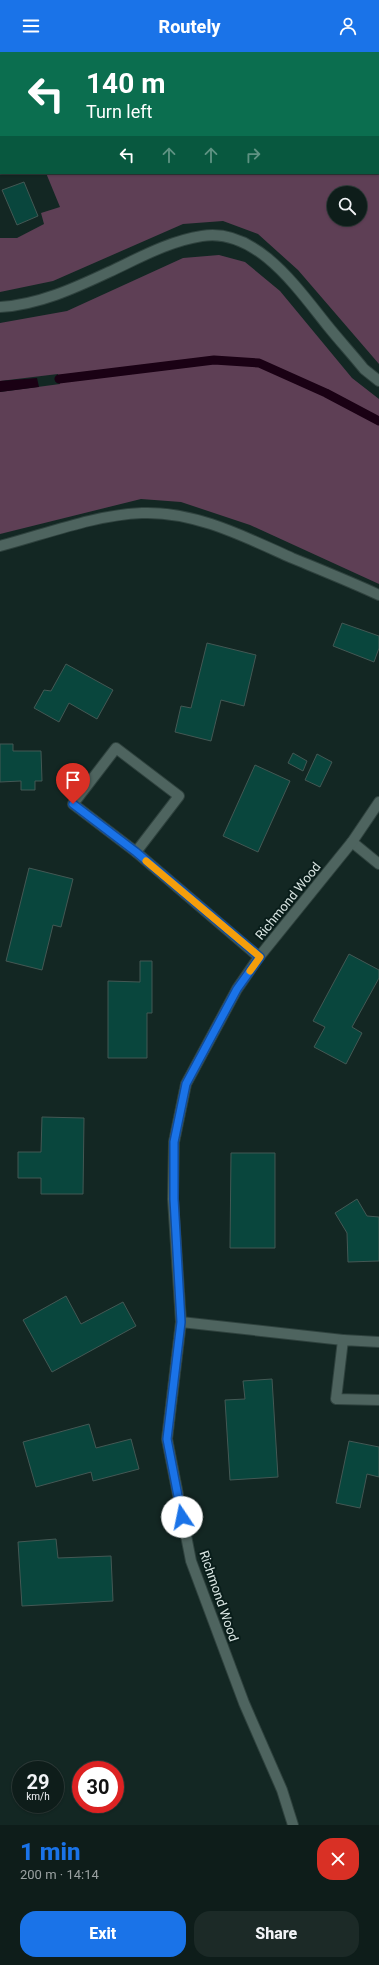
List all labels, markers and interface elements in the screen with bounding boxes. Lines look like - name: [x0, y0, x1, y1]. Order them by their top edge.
- icon: menu: [20, 15, 42, 37]
- icon: person: [337, 15, 359, 37]
- text: Routely: [159, 16, 220, 37]
- text: 140 m: [86, 67, 165, 100]
- icon: left: [20, 68, 72, 120]
- text: Turn left: [86, 101, 152, 122]
- icon: left: [116, 144, 138, 166]
- icon: ahead: [158, 144, 180, 166]
- icon: ahead: [200, 144, 222, 166]
- icon: right: [242, 144, 264, 166]
- map controls: [327, 186, 367, 226]
- button: search: [327, 186, 367, 226]
- pin: [56, 763, 90, 804]
- icon: arrive: [62, 769, 84, 791]
- street label: Richmond Wood: [252, 859, 324, 943]
- position arrow: [161, 1496, 203, 1538]
- street label: Richmond Wood: [196, 1549, 242, 1643]
- speed limit sign: 30: [72, 1761, 124, 1813]
- text: 29: [27, 1770, 49, 1794]
- text: km/h: [26, 1791, 50, 1802]
- text: 1 min: [20, 1838, 81, 1866]
- button: close: [317, 1838, 359, 1880]
- text: 200 m · 14:14: [20, 1867, 99, 1882]
- button: Exit: [20, 1911, 186, 1957]
- button: Share: [194, 1911, 359, 1957]

